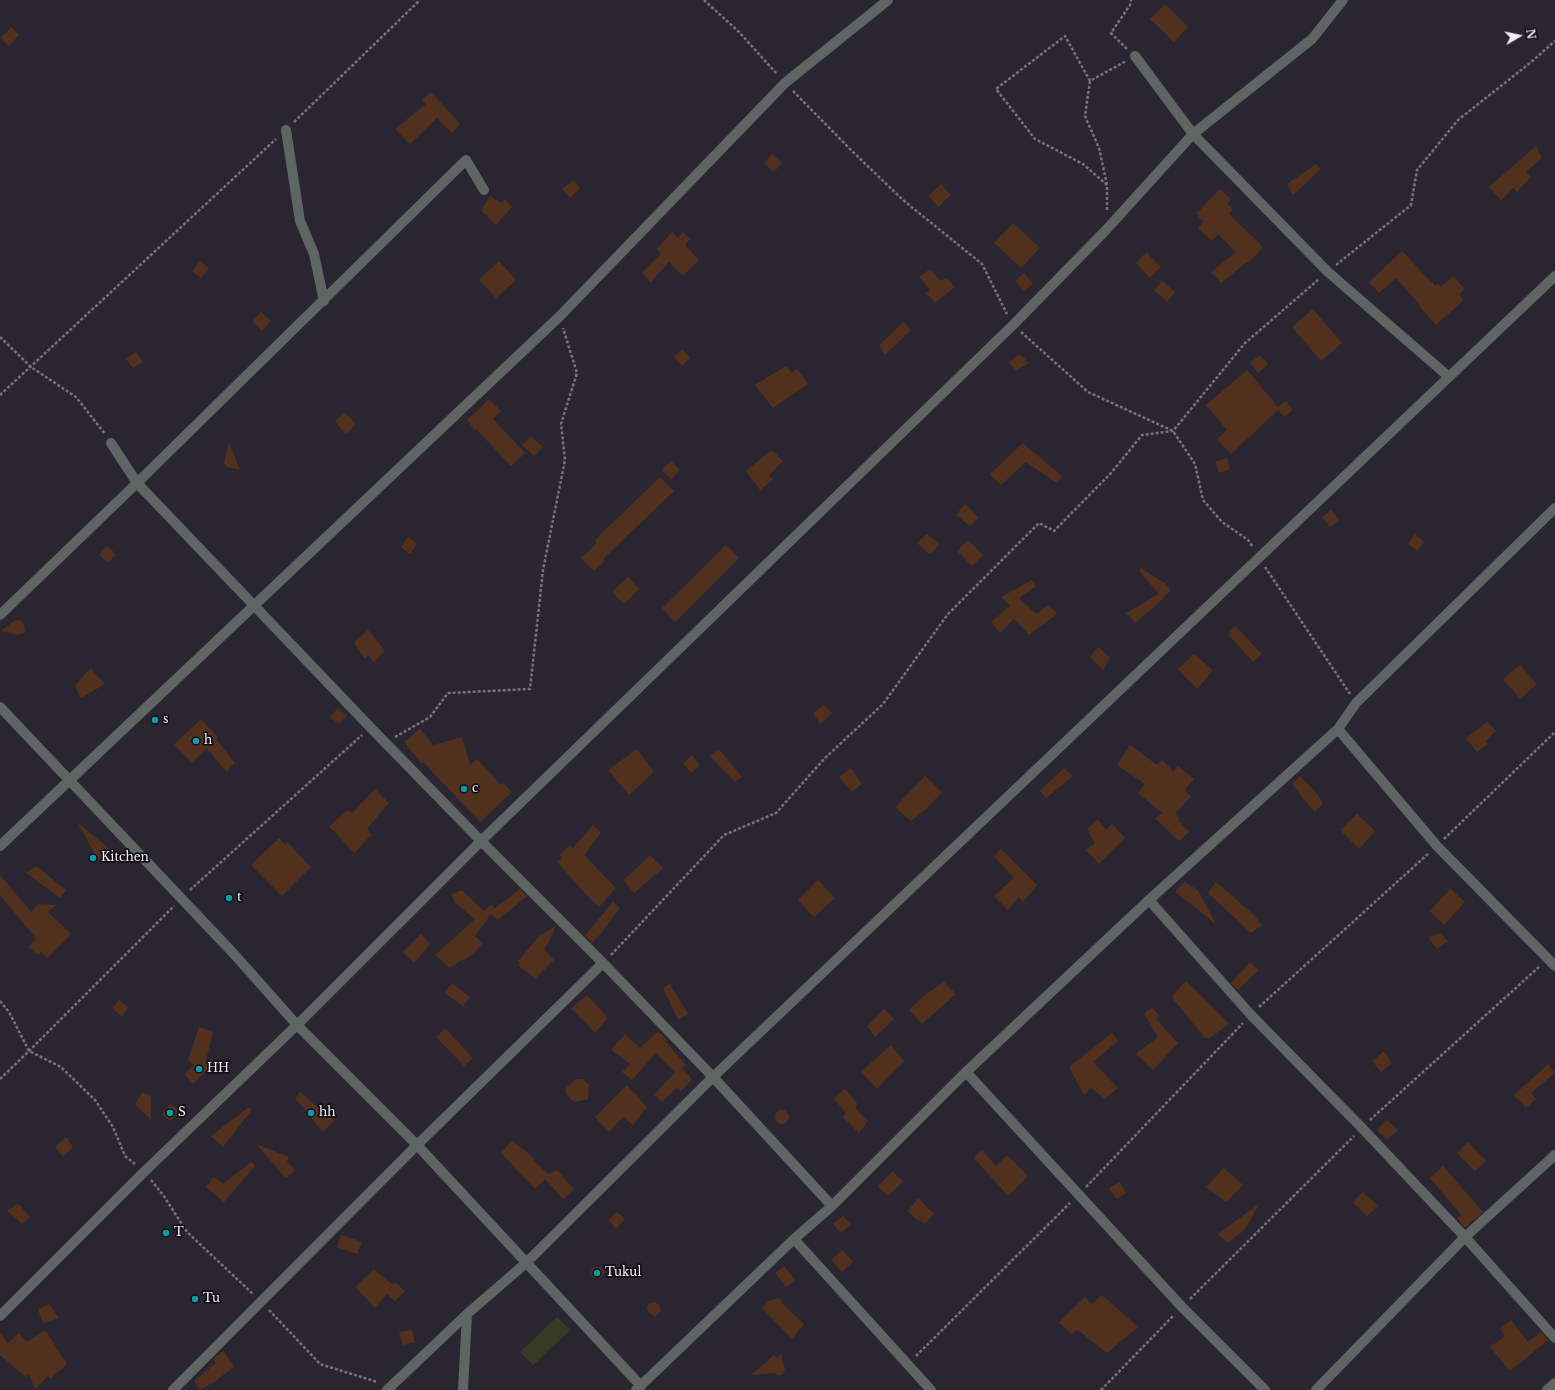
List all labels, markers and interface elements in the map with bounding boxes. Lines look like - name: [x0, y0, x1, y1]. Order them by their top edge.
- north arrow: [1499, 16, 1539, 56]
- text: N: [1523, 28, 1539, 40]
- place label: s: [163, 713, 168, 727]
- marker: s: [150, 715, 160, 725]
- place label: h: [204, 734, 212, 748]
- marker: h: [191, 736, 201, 746]
- place label: c: [472, 782, 478, 796]
- marker: c: [459, 784, 469, 794]
- place label: Kitchen: [101, 851, 149, 865]
- marker: Kitchen: [88, 853, 98, 863]
- place label: t: [237, 891, 242, 905]
- marker: t: [224, 893, 234, 903]
- place label: HH: [207, 1062, 229, 1076]
- marker: HH: [194, 1064, 204, 1074]
- place label: S: [178, 1106, 186, 1120]
- place label: hh: [319, 1106, 336, 1120]
- marker: S: [165, 1108, 175, 1118]
- marker: hh: [306, 1108, 316, 1118]
- place label: T: [174, 1226, 184, 1240]
- marker: T: [161, 1228, 171, 1238]
- place label: Tukul: [605, 1266, 641, 1280]
- marker: Tukul: [592, 1268, 602, 1278]
- place label: Tu: [203, 1292, 220, 1306]
- marker: Tu: [190, 1294, 200, 1304]

